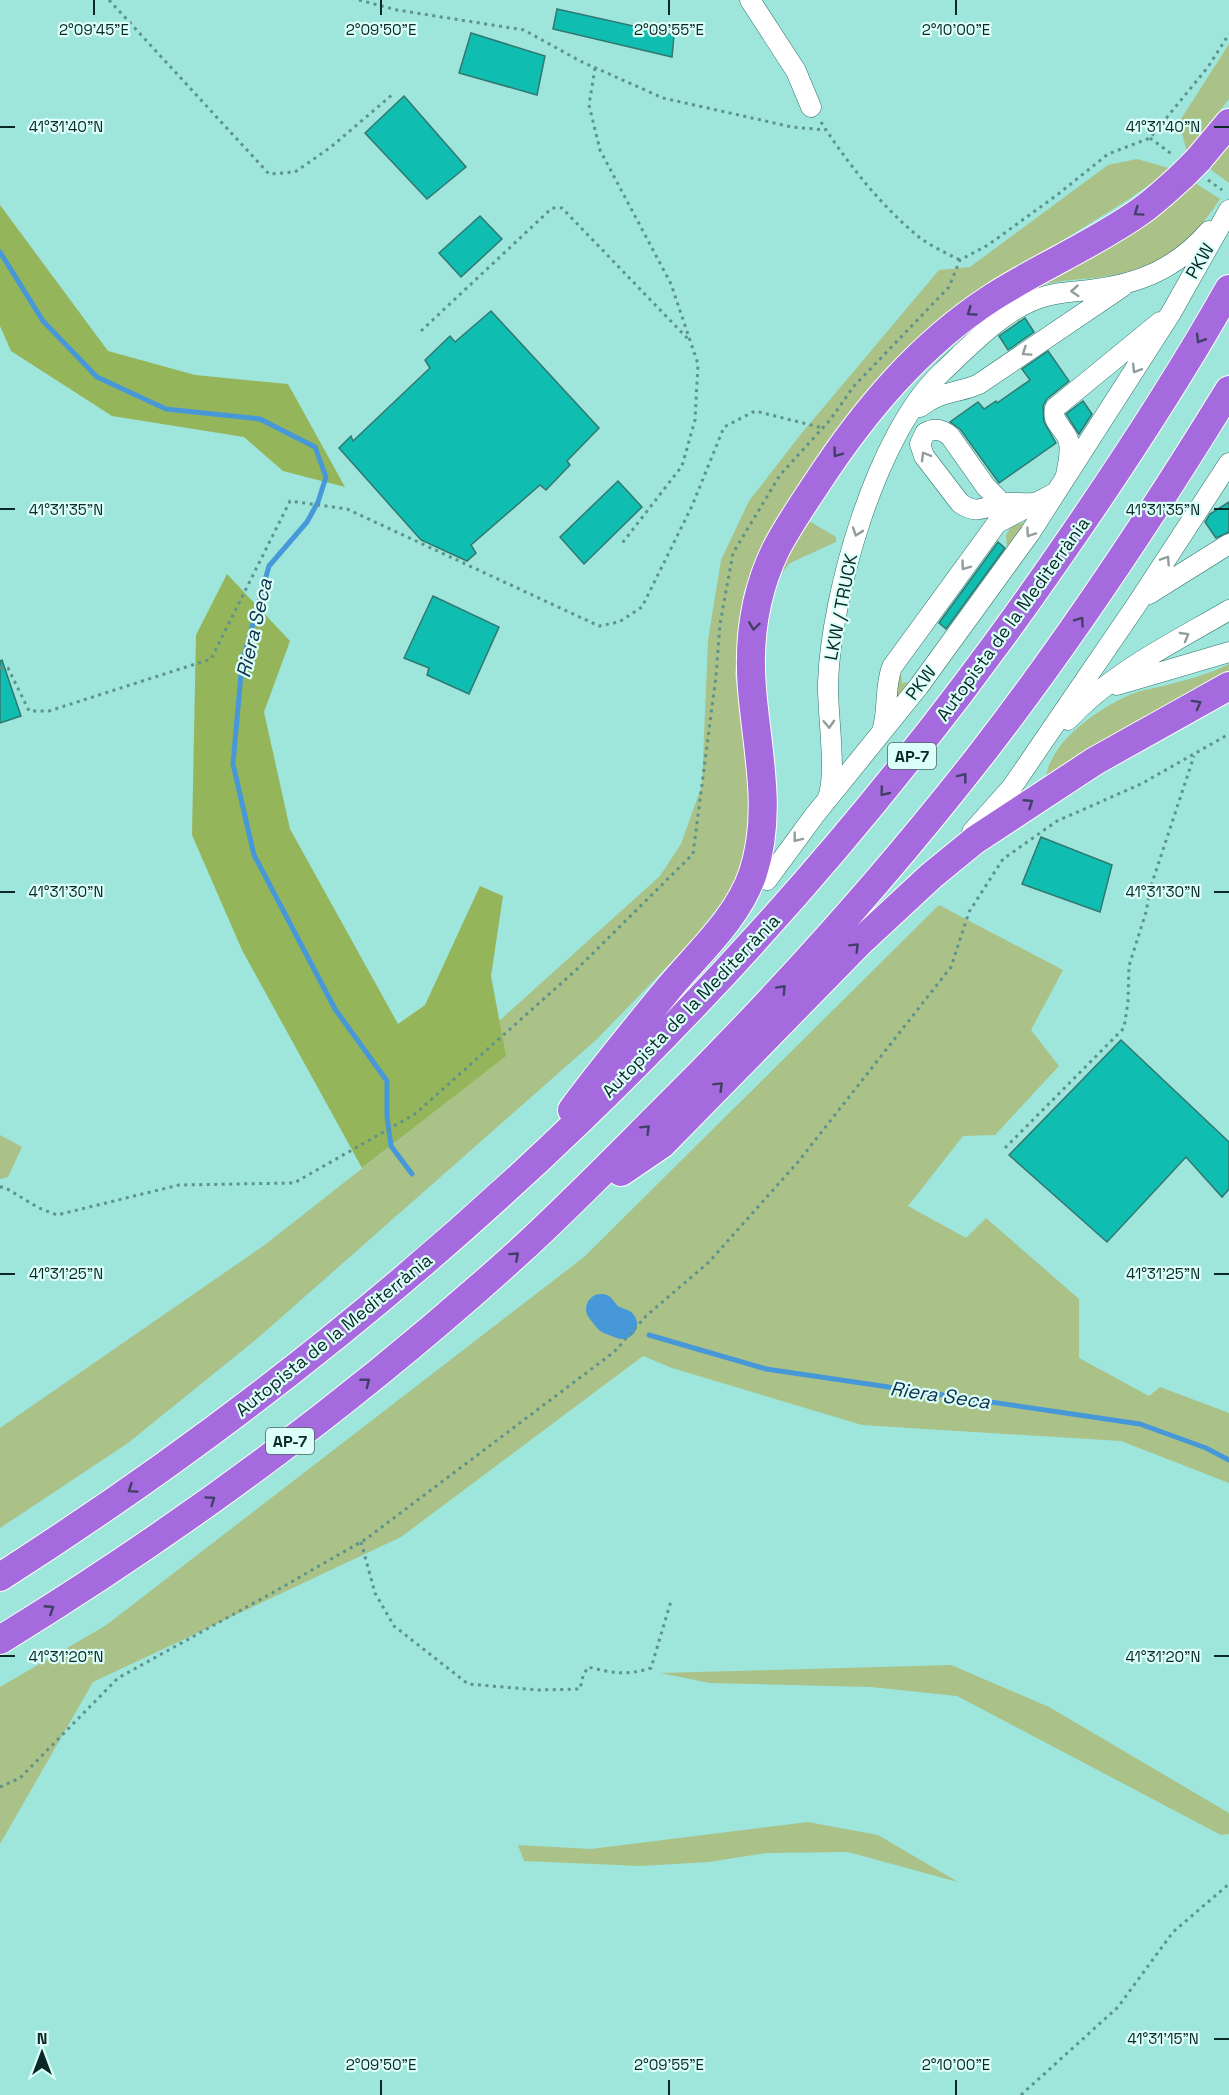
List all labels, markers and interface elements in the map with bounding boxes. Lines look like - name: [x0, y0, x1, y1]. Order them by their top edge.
- text: 2°09'45"E: [59, 20, 129, 39]
- text: 2°09'50"E: [346, 20, 416, 39]
- text: 2°09'55"E: [634, 20, 704, 39]
- text: 2°10'00"E: [922, 20, 990, 39]
- text: 41°31'40"N: [29, 117, 103, 136]
- text: 41°31'40"N: [1126, 117, 1200, 136]
- one-way arrow: [1134, 205, 1145, 216]
- street label: PKW: [1180, 239, 1219, 283]
- one-way arrow: [1070, 284, 1079, 297]
- one-way arrow: [967, 305, 978, 316]
- one-way arrow: [1195, 333, 1207, 343]
- one-way arrow: [1022, 345, 1033, 356]
- one-way arrow: [1131, 363, 1143, 373]
- one-way arrow: [834, 446, 845, 457]
- one-way arrow: [921, 452, 932, 462]
- text: 41°31'35"N: [29, 500, 103, 519]
- text: 41°31'35"N: [1126, 500, 1200, 519]
- street label: Autopista de la Mediterrània: [931, 512, 1094, 725]
- one-way arrow: [852, 526, 865, 537]
- one-way arrow: [1026, 526, 1037, 537]
- street label: LKW / TRUCK: [819, 552, 862, 662]
- one-way arrow: [1159, 556, 1171, 566]
- one-way arrow: [962, 560, 973, 571]
- water label: Riera Seca: [230, 576, 278, 680]
- one-way arrow: [1073, 616, 1084, 627]
- one-way arrow: [748, 622, 760, 631]
- one-way arrow: [1179, 631, 1189, 643]
- street label: PKW: [900, 661, 941, 705]
- one-way arrow: [1190, 700, 1201, 711]
- one-way arrow: [823, 719, 836, 728]
- road number: AP-7: [888, 743, 936, 769]
- one-way arrow: [956, 773, 967, 784]
- one-way arrow: [880, 785, 891, 796]
- one-way arrow: [1023, 799, 1033, 811]
- one-way arrow: [794, 831, 805, 842]
- text: 41°31'30"N: [29, 882, 103, 901]
- text: 41°31'30"N: [1126, 882, 1200, 901]
- street label: Autopista de la Mediterrània: [597, 909, 785, 1102]
- one-way arrow: [848, 943, 859, 954]
- one-way arrow: [775, 986, 786, 996]
- one-way arrow: [711, 1082, 722, 1093]
- one-way arrow: [638, 1125, 649, 1136]
- street label: Autopista de la Mediterrània: [231, 1248, 437, 1421]
- one-way arrow: [508, 1252, 518, 1263]
- text: 41°31'25"N: [29, 1264, 103, 1283]
- text: 41°31'25"N: [1126, 1264, 1200, 1283]
- water label: Riera Seca: [888, 1375, 992, 1415]
- one-way arrow: [359, 1378, 370, 1389]
- road number: AP-7: [266, 1428, 314, 1454]
- one-way arrow: [127, 1482, 138, 1493]
- one-way arrow: [205, 1496, 216, 1507]
- one-way arrow: [43, 1606, 54, 1617]
- text: 41°31'20"N: [29, 1647, 103, 1666]
- text: 41°31'20"N: [1126, 1647, 1200, 1666]
- north arrow: [12, 2023, 72, 2083]
- text: N: [37, 2028, 47, 2049]
- text: 41°31'15"N: [1127, 2029, 1199, 2048]
- text: 2°09'50"E: [346, 2055, 416, 2074]
- text: 2°09'55"E: [634, 2055, 704, 2074]
- text: 2°10'00"E: [922, 2055, 990, 2074]

